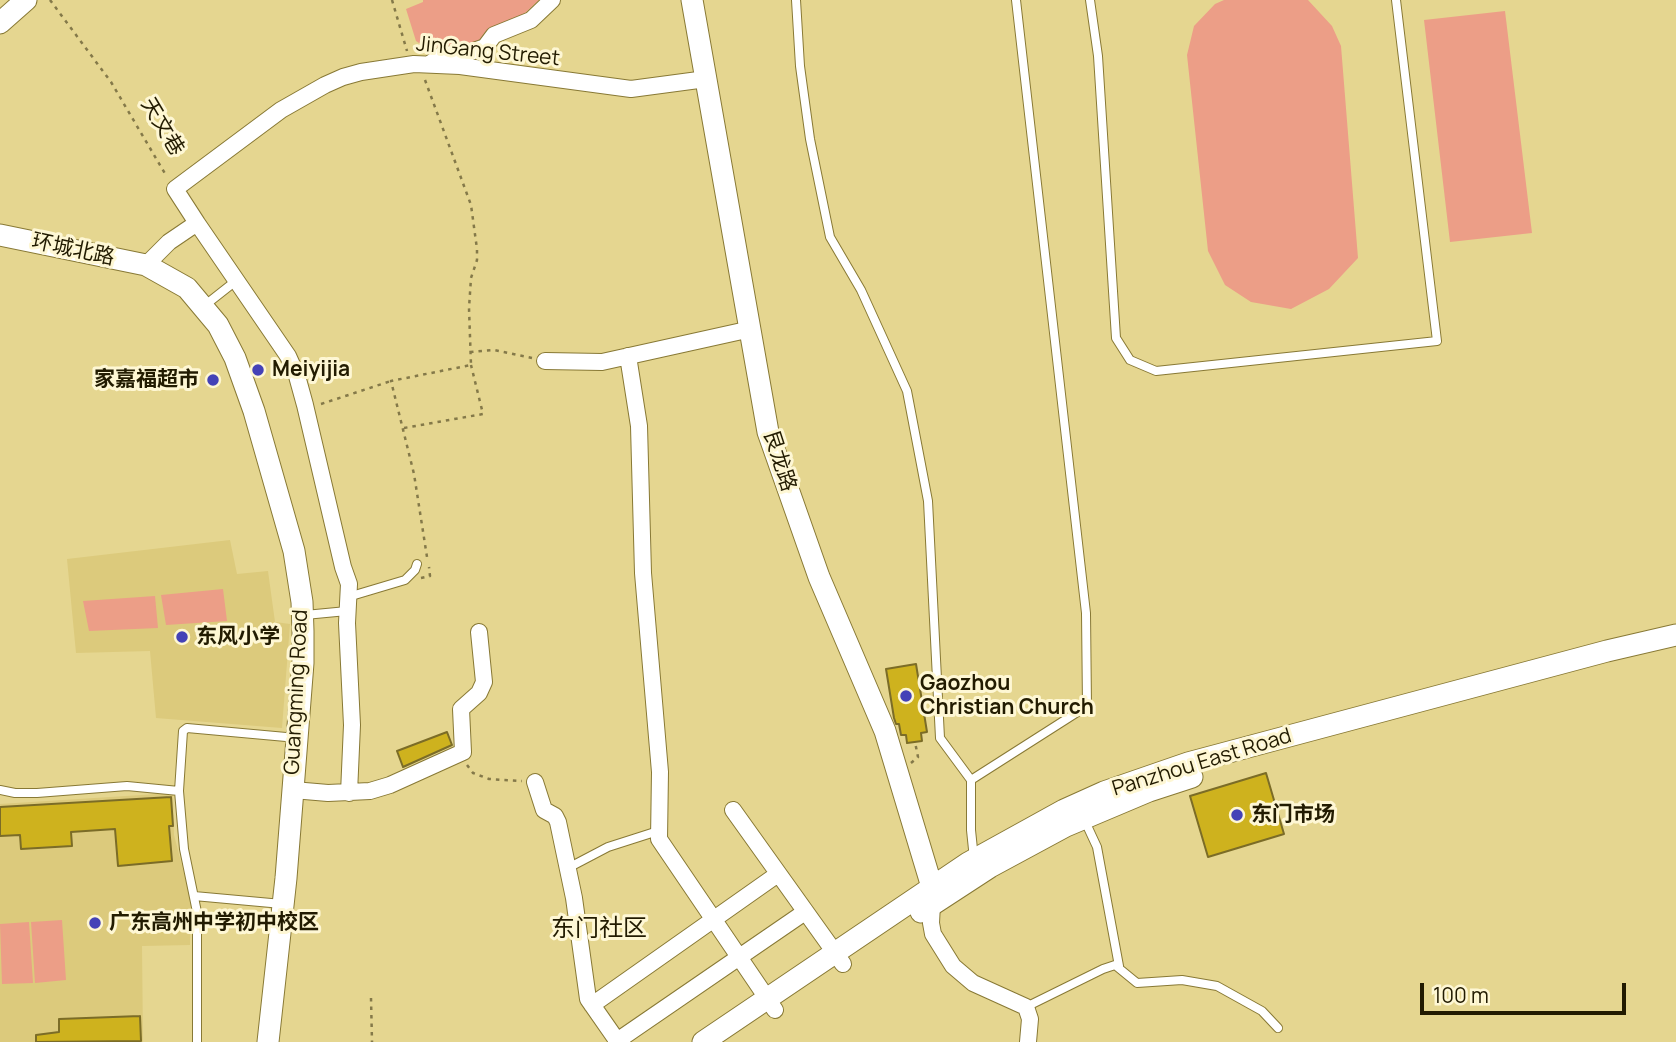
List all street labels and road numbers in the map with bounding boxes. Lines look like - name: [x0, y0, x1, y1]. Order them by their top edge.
- street label: JinGang Street: [415, 32, 561, 72]
- street label: 天文巷: [135, 94, 189, 160]
- street label: 环城北路: [29, 229, 117, 271]
- street label: 艮龙路: [757, 427, 801, 495]
- street label: Guangming Road: [280, 609, 314, 775]
- street label: Panzhou East Road: [1109, 724, 1295, 802]

